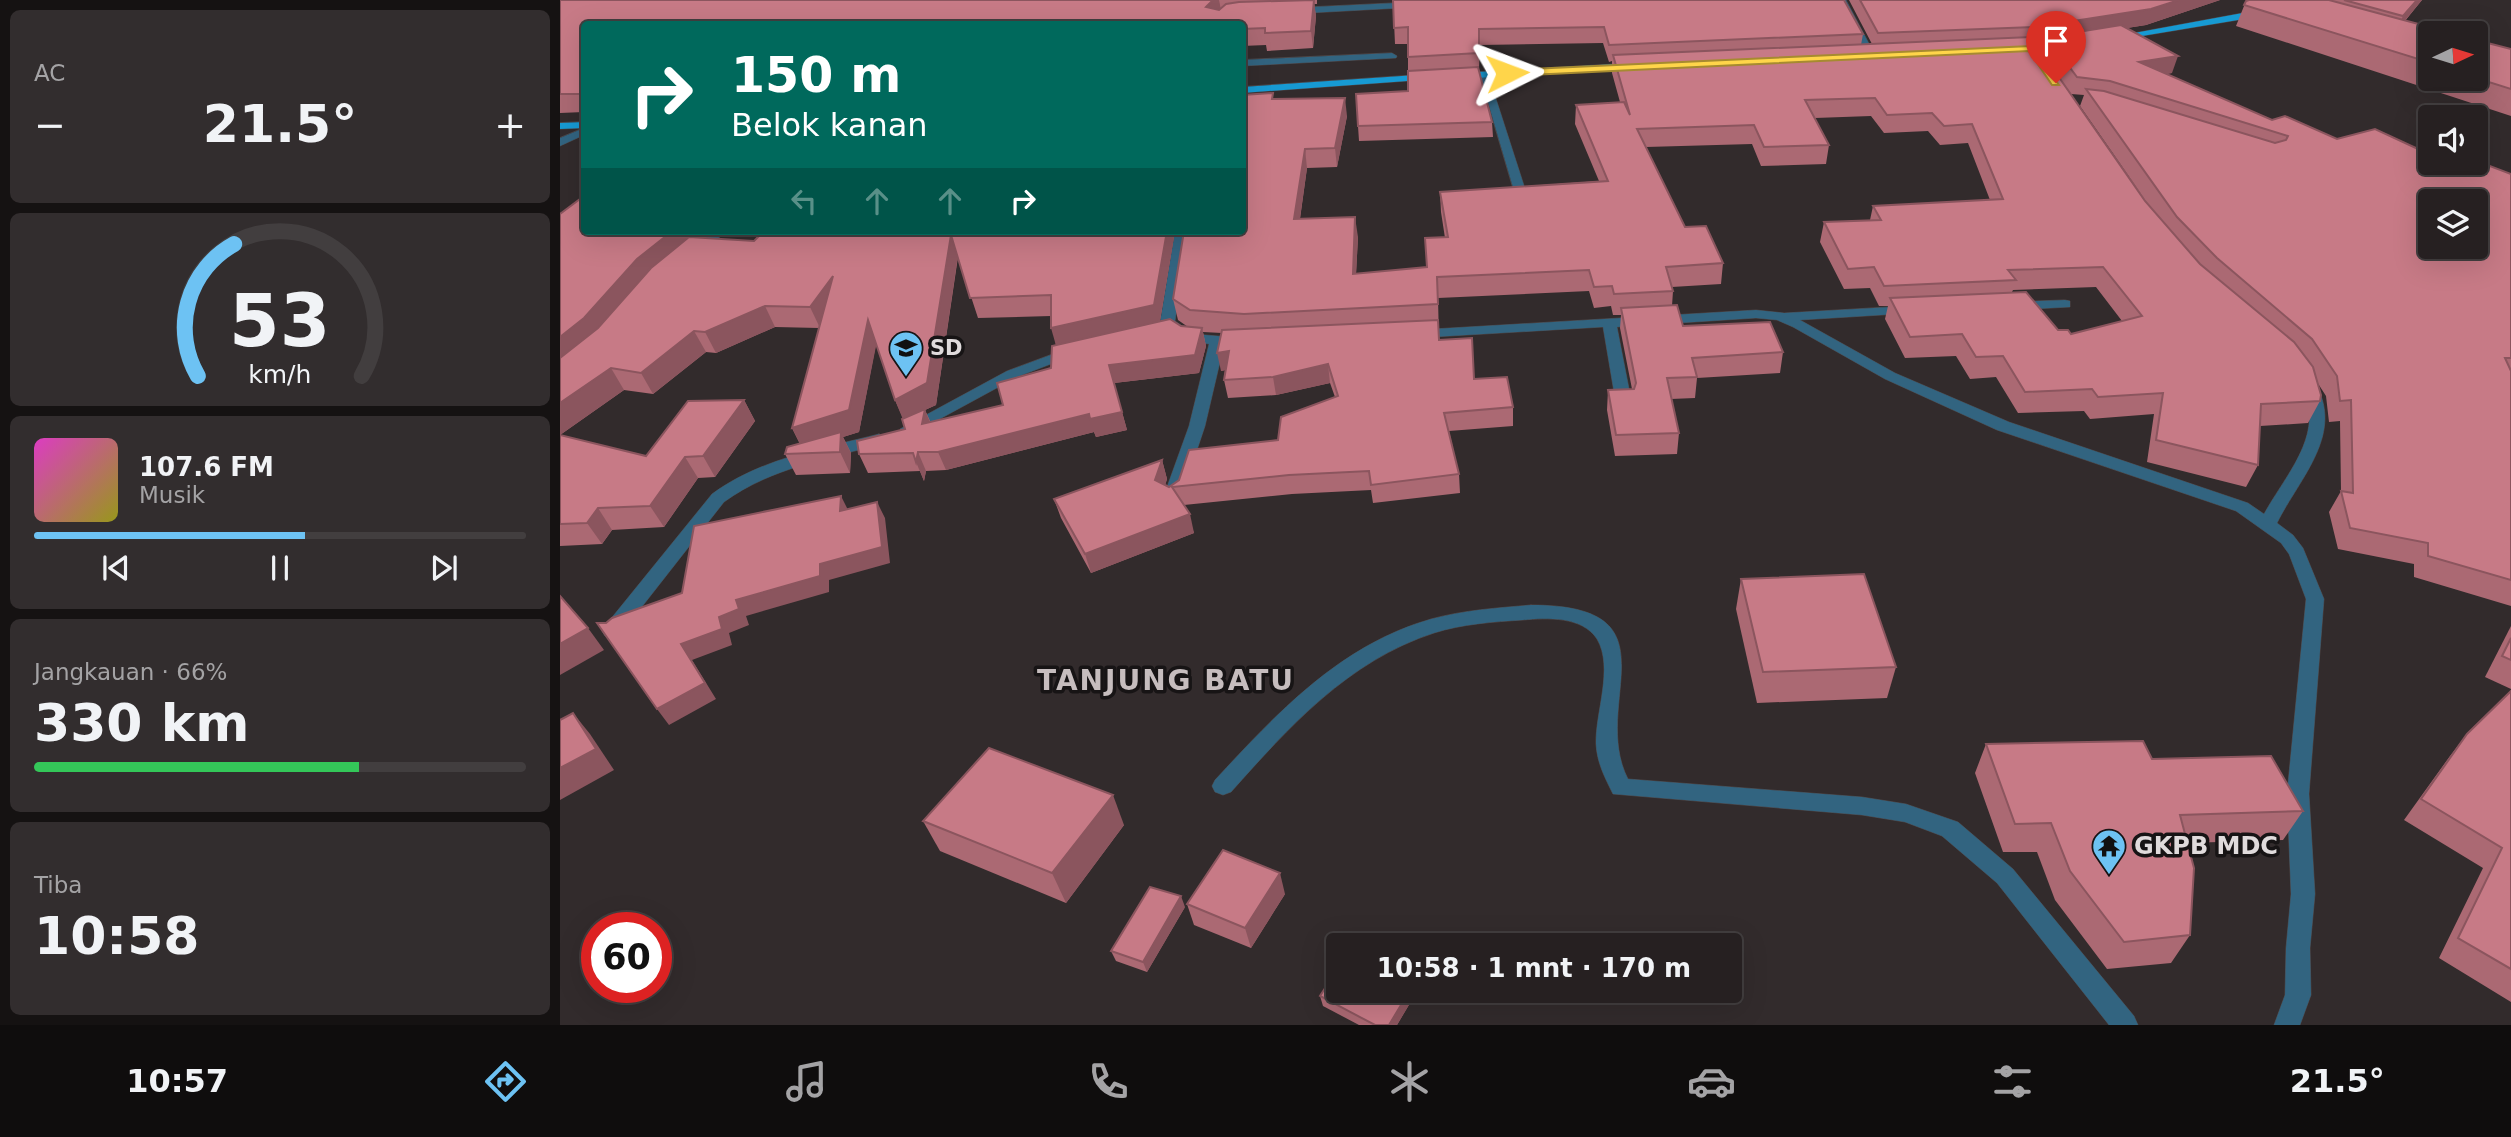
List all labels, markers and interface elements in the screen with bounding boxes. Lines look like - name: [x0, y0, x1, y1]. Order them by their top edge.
- pin: [2026, 11, 2086, 83]
- north arrow: [2418, 21, 2488, 91]
- map controls: [2418, 21, 2488, 259]
- icon: arrive: [2037, 22, 2075, 60]
- position arrow: [1470, 36, 1544, 110]
- text: 150 m: [731, 47, 901, 104]
- icon: right: [616, 49, 707, 140]
- text: AC: [34, 60, 65, 86]
- text: 21.5°: [203, 94, 357, 154]
- text: −: [34, 103, 66, 147]
- text: +: [494, 103, 526, 147]
- button: sound: [2418, 105, 2488, 175]
- text: Belok kanan: [731, 106, 928, 144]
- icon: left: [785, 182, 823, 220]
- icon: ahead: [858, 182, 896, 220]
- icon: ahead: [931, 182, 969, 220]
- icon: right: [1004, 182, 1042, 220]
- button: layers: [2418, 189, 2488, 259]
- text: 53: [229, 278, 331, 363]
- school or university icon: SD: [887, 329, 925, 378]
- place label: SD: [930, 336, 963, 360]
- text: km/h: [248, 359, 312, 388]
- text: 107.6 FM: [139, 452, 274, 482]
- text: Musik: [139, 482, 205, 508]
- icon: previous: [97, 549, 135, 587]
- icon: pause: [261, 549, 299, 587]
- icon: next: [425, 549, 463, 587]
- text: Jangkauan · 66%: [34, 659, 227, 685]
- district label: TANJUNG BATU: [1037, 664, 1295, 697]
- text: 330 km: [34, 693, 249, 753]
- temple icon: GKPB MDC: [2090, 827, 2128, 876]
- place label: GKPB MDC: [2134, 832, 2278, 860]
- text: Tiba: [34, 872, 82, 898]
- text: 10:58: [34, 906, 200, 966]
- speed limit sign: 60: [581, 912, 672, 1003]
- text: 10:58 · 1 mnt · 170 m: [1377, 953, 1691, 983]
- icon: directions: [481, 1057, 530, 1106]
- icon: music: [782, 1057, 831, 1106]
- icon: phone: [1084, 1057, 1133, 1106]
- icon: climate: [1385, 1057, 1434, 1106]
- icon: car: [1687, 1057, 1736, 1106]
- icon: filters: [1988, 1057, 2037, 1106]
- text: 10:57: [126, 1062, 228, 1100]
- text: 21.5°: [2290, 1062, 2385, 1100]

